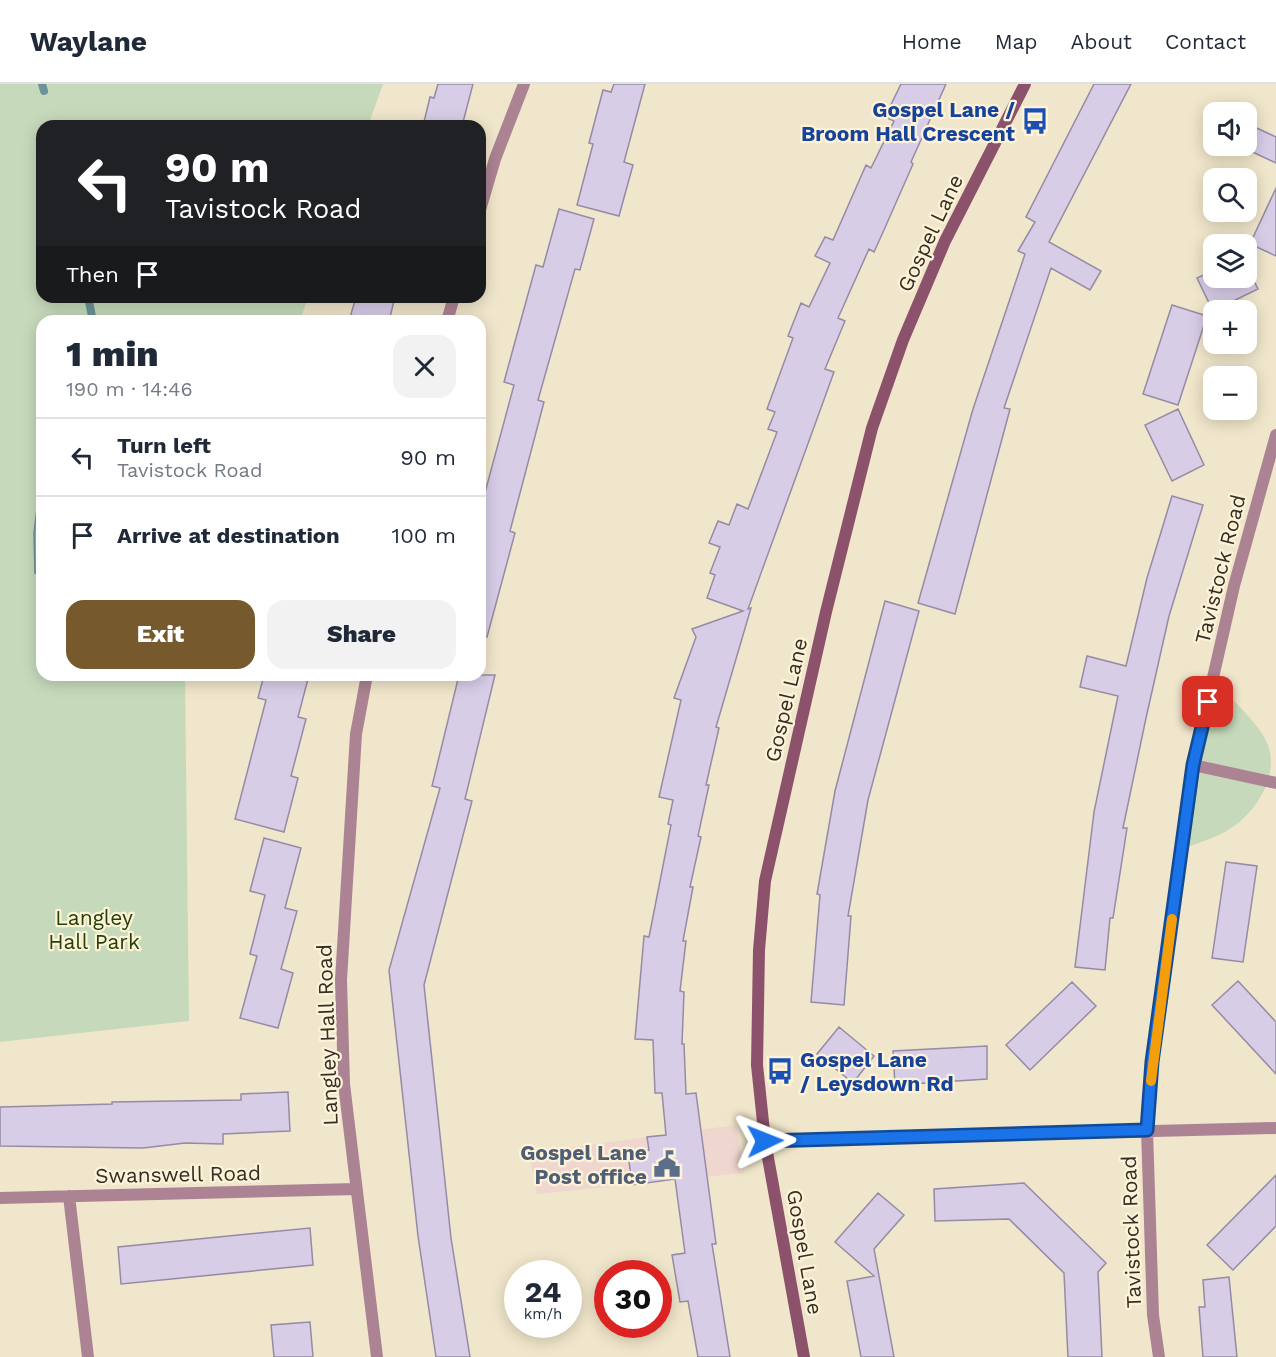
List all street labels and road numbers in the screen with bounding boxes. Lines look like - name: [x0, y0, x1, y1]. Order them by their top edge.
- street label: Gospel Lane: [892, 170, 968, 296]
- street label: Tavistock Road: [1189, 492, 1251, 646]
- street label: Gospel Lane: [760, 636, 812, 764]
- street label: Langley Hall Road: [311, 944, 343, 1126]
- street label: Tavistock Road: [1116, 1155, 1146, 1309]
- street label: Swanswell Road: [95, 1160, 261, 1188]
- street label: Gospel Lane: [782, 1188, 828, 1316]

